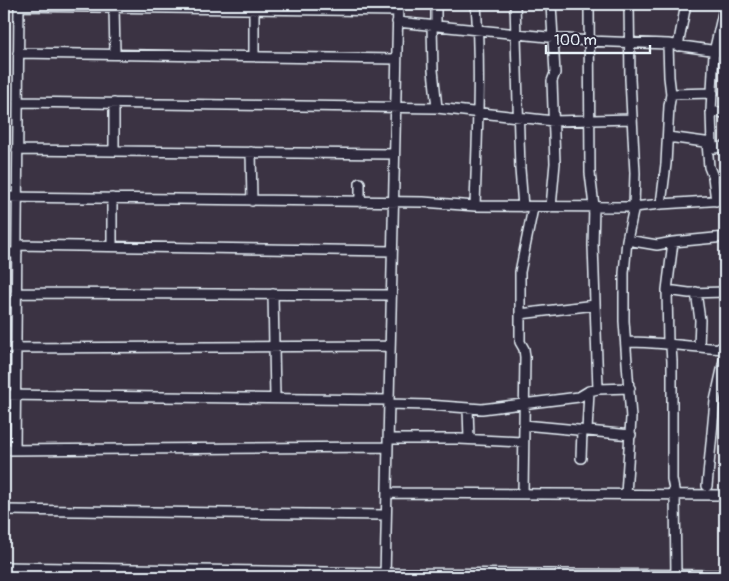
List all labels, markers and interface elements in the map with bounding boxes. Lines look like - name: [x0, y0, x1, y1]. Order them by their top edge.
- scale bar: [546, 22, 650, 54]
- text: 100 m: [554, 31, 597, 50]

